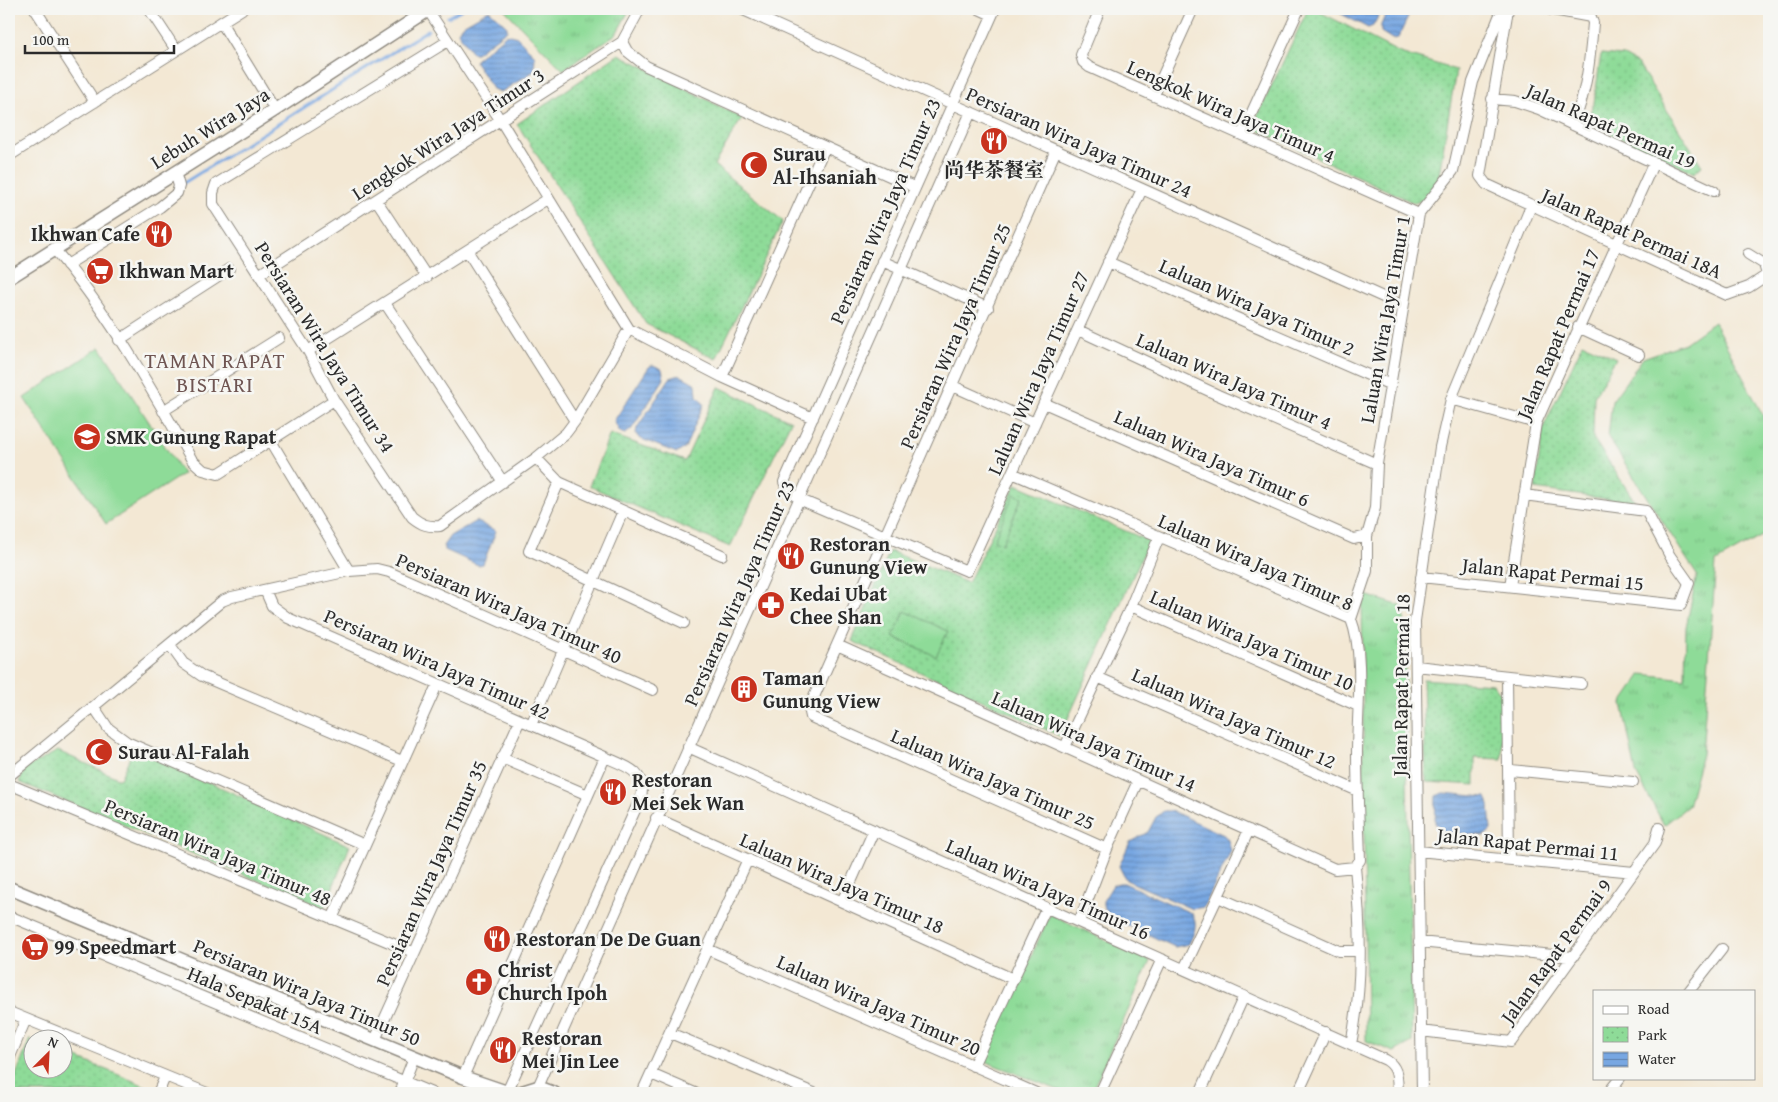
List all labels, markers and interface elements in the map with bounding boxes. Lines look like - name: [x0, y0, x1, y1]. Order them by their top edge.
- scale bar: [25, 22, 174, 54]
- text: 100 m: [32, 29, 70, 50]
- street label: Lengkok Wira Jaya Timur 4: [1123, 52, 1340, 170]
- street label: Lengkok Wira Jaya Timur 3: [346, 60, 550, 207]
- street label: Jalan Rapat Permai 19: [1519, 74, 1700, 176]
- street label: Lebuh Wira Jaya: [145, 79, 275, 176]
- street label: Persiaran Wira Jaya Timur 24: [962, 79, 1197, 204]
- street label: Persiaran Wira Jaya Timur 23: [822, 93, 947, 328]
- restaurant icon: 尚华茶餐室: [979, 126, 1009, 156]
- place label: Surau Al-Ihsaniah: [773, 139, 877, 191]
- mosque icon: Surau Al-Ihsaniah: [739, 150, 769, 180]
- place label: 尚华茶餐室: [944, 155, 1044, 184]
- street label: Jalan Rapat Permai 18A: [1535, 178, 1727, 285]
- street label: Laluan Wira Jaya Timur 1: [1352, 213, 1417, 425]
- street label: Persiaran Wira Jaya Timur 25: [892, 218, 1017, 453]
- place label: Ikhwan Cafe: [31, 219, 140, 248]
- restaurant icon: Ikhwan Cafe: [144, 219, 174, 249]
- street label: Persiaran Wira Jaya Timur 34: [248, 236, 402, 458]
- street label: Jalan Rapat Permai 17: [1507, 244, 1607, 426]
- street label: Laluan Wira Jaya Timur 2: [1155, 250, 1359, 363]
- supermarket icon: Ikhwan Mart: [85, 256, 115, 286]
- place label: Ikhwan Mart: [119, 256, 234, 285]
- street label: Laluan Wira Jaya Timur 27: [979, 266, 1096, 479]
- street label: Laluan Wira Jaya Timur 4: [1132, 324, 1336, 437]
- district label: TAMAN RAPAT BISTARI: [145, 345, 285, 400]
- street label: Laluan Wira Jaya Timur 6: [1110, 401, 1314, 514]
- school or university icon: SMK Gunung Rapat: [72, 422, 102, 452]
- place label: SMK Gunung Rapat: [106, 422, 277, 451]
- street label: Persiaran Wira Jaya Timur 23: [676, 475, 801, 710]
- street label: Laluan Wira Jaya Timur 8: [1154, 505, 1358, 618]
- place label: Restoran Gunung View: [810, 529, 928, 581]
- restaurant icon: Restoran Gunung View: [776, 541, 806, 571]
- street label: Persiaran Wira Jaya Timur 40: [392, 545, 627, 670]
- street label: Jalan Rapat Permai 15: [1458, 549, 1645, 597]
- place label: Kedai Ubat Chee Shan: [790, 579, 887, 631]
- street label: Laluan Wira Jaya Timur 10: [1146, 581, 1359, 698]
- pharmacy icon: Kedai Ubat Chee Shan: [756, 590, 786, 620]
- street label: Jalan Rapat Permai 18: [1384, 593, 1417, 780]
- street label: Persiaran Wira Jaya Timur 42: [320, 601, 555, 726]
- street label: Laluan Wira Jaya Timur 12: [1128, 659, 1341, 776]
- place label: Taman Gunung View: [763, 663, 881, 715]
- building icon: Taman Gunung View: [729, 674, 759, 704]
- street label: Laluan Wira Jaya Timur 14: [988, 682, 1201, 799]
- street label: Laluan Wira Jaya Timur 25: [887, 720, 1100, 837]
- mosque icon: Surau Al-Falah: [84, 737, 114, 767]
- place label: Surau Al-Falah: [118, 737, 250, 766]
- street label: Persiaran Wira Jaya Timur 35: [368, 755, 493, 990]
- place label: Restoran Mei Sek Wan: [632, 765, 744, 817]
- restaurant icon: Restoran Mei Sek Wan: [598, 777, 628, 807]
- street label: Persiaran Wira Jaya Timur 48: [100, 790, 336, 913]
- street label: Jalan Rapat Permai 11: [1433, 819, 1620, 867]
- street label: Laluan Wira Jaya Timur 18: [736, 824, 949, 941]
- street label: Laluan Wira Jaya Timur 16: [942, 830, 1155, 947]
- street label: Jalan Rapat Permai 9: [1491, 872, 1618, 1032]
- restaurant icon: Restoran De De Guan: [482, 924, 512, 954]
- place label: Restoran De De Guan: [516, 924, 701, 953]
- street label: Persiaran Wira Jaya Timur 50: [189, 930, 425, 1053]
- supermarket icon: 99 Speedmart: [20, 932, 50, 962]
- place label: 99 Speedmart: [54, 932, 177, 961]
- street label: Laluan Wira Jaya Timur 20: [773, 946, 986, 1063]
- place label: Christ Church Ipoh: [498, 955, 607, 1007]
- street label: Hala Sepakat 15A: [183, 958, 327, 1041]
- church icon: Christ Church Ipoh: [464, 967, 494, 997]
- legend: [1593, 990, 1756, 1080]
- text: Road: [1638, 998, 1669, 1019]
- place label: Restoran Mei Jin Lee: [522, 1023, 619, 1075]
- text: Park: [1638, 1024, 1667, 1045]
- north arrow: [22, 1030, 72, 1080]
- text: N: [45, 1031, 62, 1053]
- restaurant icon: Restoran Mei Jin Lee: [488, 1035, 518, 1065]
- text: Water: [1638, 1048, 1676, 1069]

